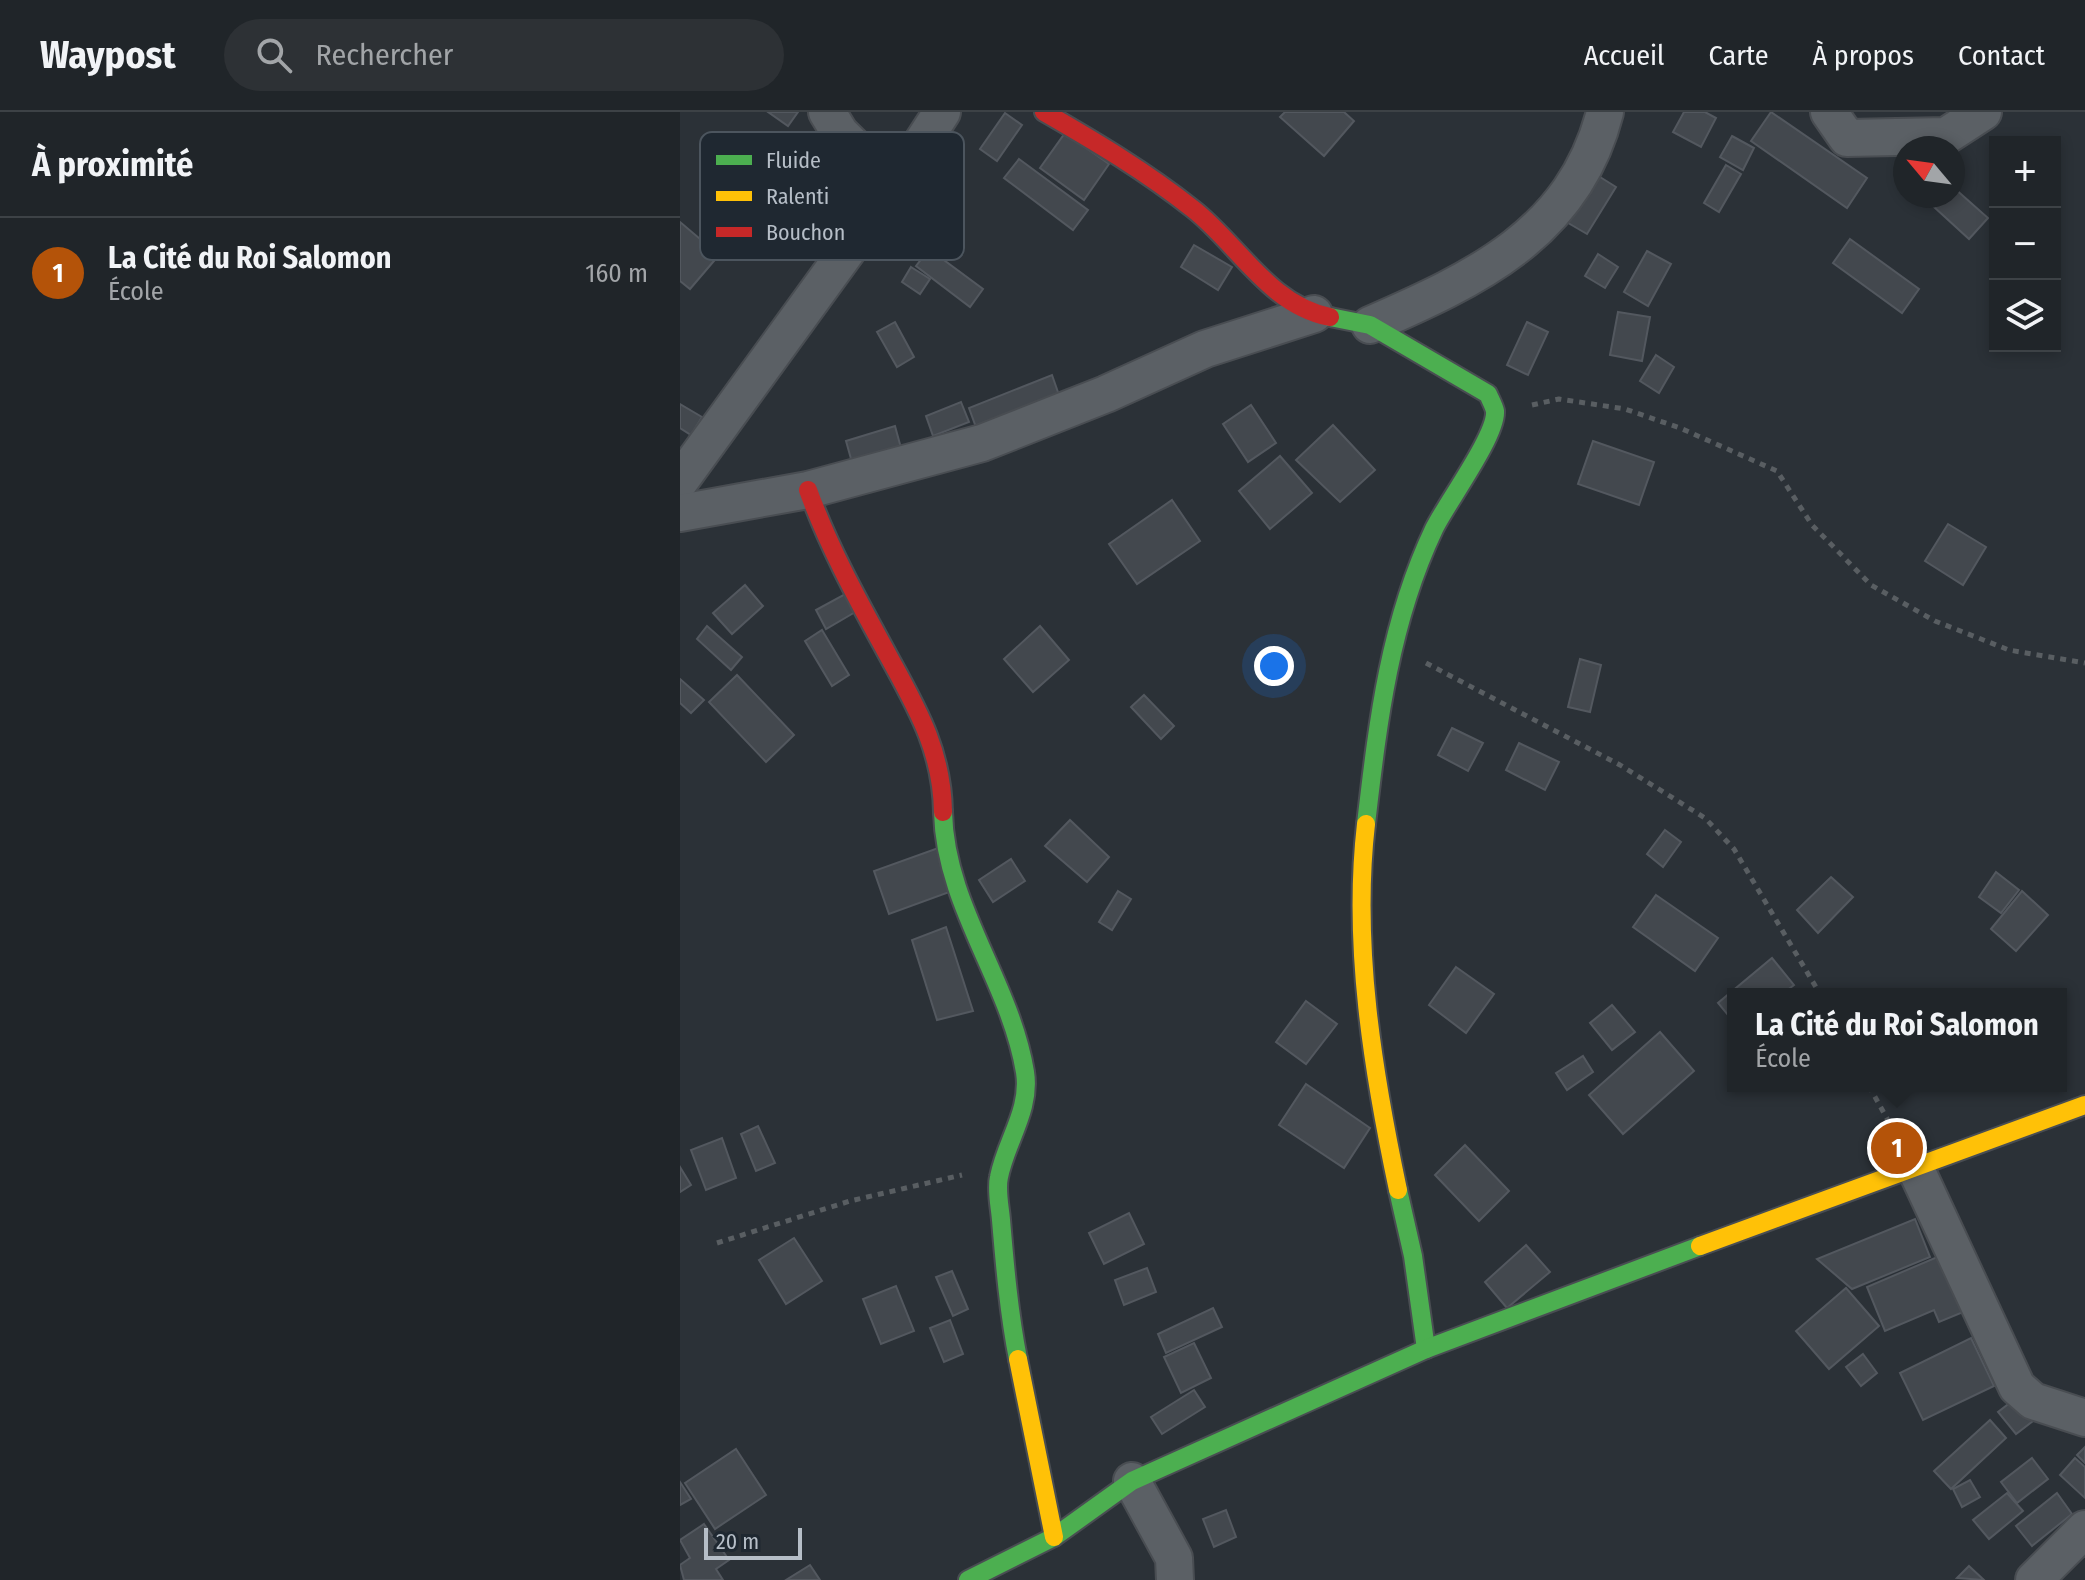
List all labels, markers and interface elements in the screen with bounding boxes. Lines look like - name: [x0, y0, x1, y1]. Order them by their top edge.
- search box: [224, 19, 784, 91]
- text: Waypost: [40, 32, 176, 78]
- icon: search: [252, 33, 296, 77]
- text: Rechercher: [316, 37, 453, 73]
- text: Accueil: [1584, 39, 1665, 72]
- text: Carte: [1709, 39, 1769, 72]
- text: À propos: [1813, 39, 1914, 72]
- text: Contact: [1958, 39, 2045, 72]
- legend: [700, 132, 964, 260]
- north arrow: [1893, 136, 1965, 208]
- map controls: [1989, 136, 2061, 352]
- button: +: [1989, 136, 2061, 208]
- text: À proximité: [32, 144, 193, 185]
- text: Fluide: [766, 147, 821, 174]
- text: Ralenti: [766, 183, 829, 210]
- button: −: [1989, 208, 2061, 280]
- text: Bouchon: [766, 219, 845, 246]
- text: La Cité du Roi Salomon: [108, 240, 391, 276]
- text: 1: [53, 258, 64, 289]
- text: 160 m: [585, 258, 648, 289]
- text: École: [108, 276, 164, 307]
- button: layers: [1989, 280, 2061, 352]
- your location: [1254, 646, 1294, 686]
- popup: [1727, 988, 2067, 1092]
- text: La Cité du Roi Salomon: [1755, 1007, 2039, 1043]
- text: École: [1755, 1043, 1811, 1074]
- pin: 1: [1871, 1118, 1923, 1178]
- scale bar: [704, 1524, 802, 1560]
- text: 20 m: [716, 1528, 759, 1555]

